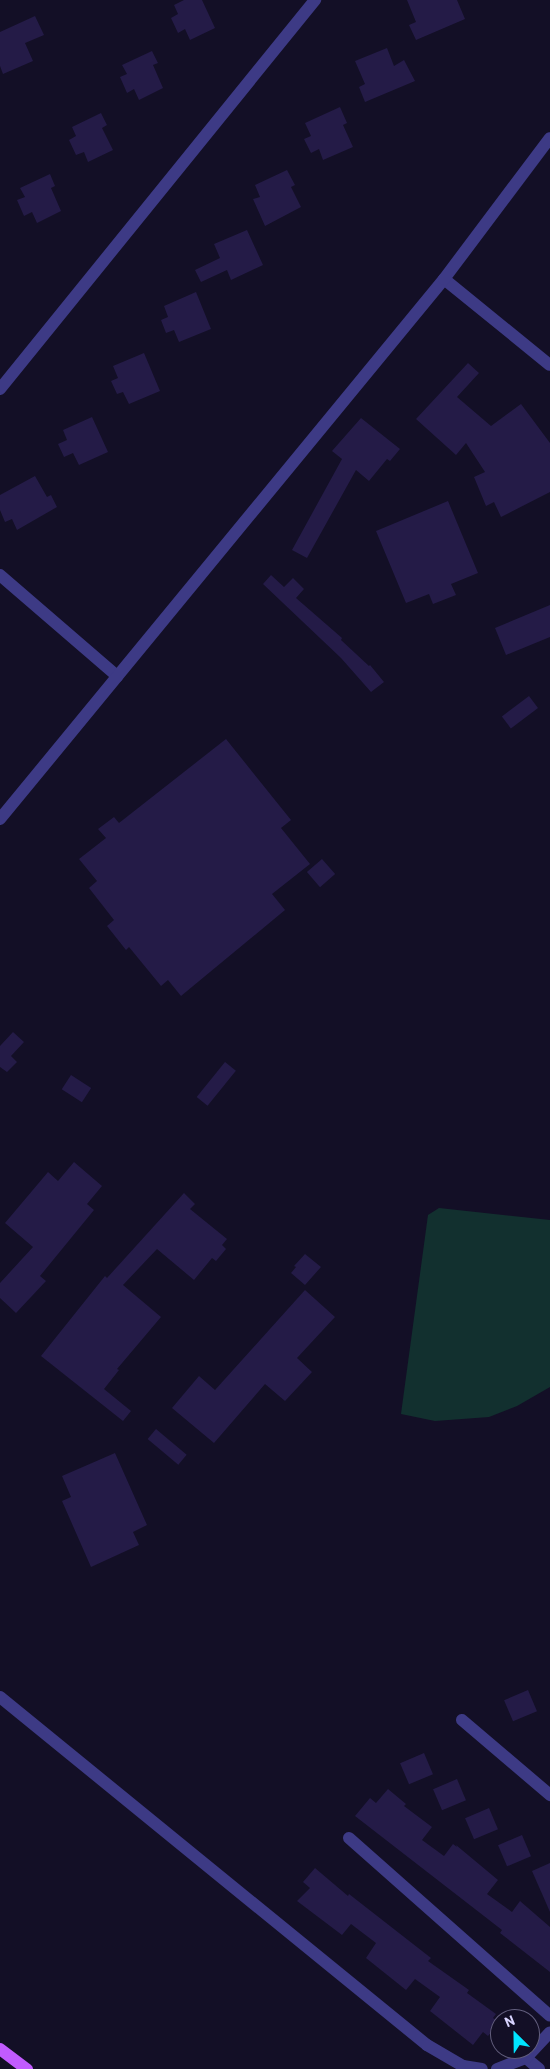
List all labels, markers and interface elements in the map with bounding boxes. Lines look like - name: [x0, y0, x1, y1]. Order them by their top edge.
- north arrow: [490, 2009, 540, 2059]
- text: N: [502, 2011, 517, 2030]

